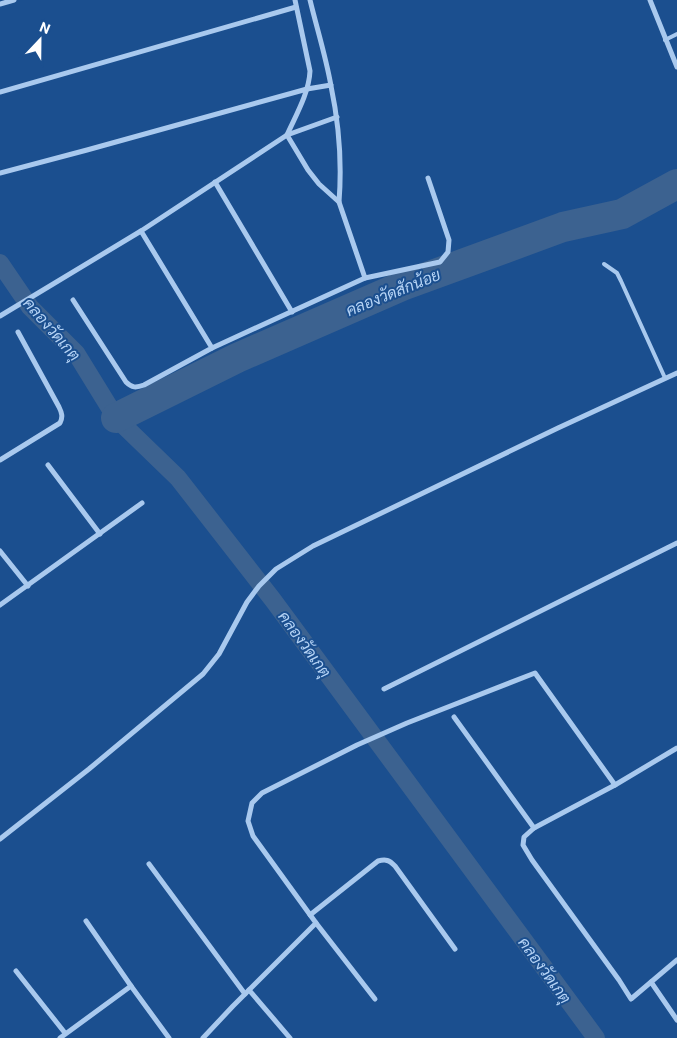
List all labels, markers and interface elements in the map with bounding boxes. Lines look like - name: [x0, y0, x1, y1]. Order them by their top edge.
- north arrow: [15, 15, 65, 65]
- text: N: [37, 19, 52, 37]
- water label: คลองวัดสักน้อย: [342, 263, 443, 320]
- water label: คลองวัดเกตุ: [18, 293, 85, 366]
- water label: คลองวัดเกตุ: [273, 607, 336, 682]
- water label: คลองวัดเกตุ: [513, 933, 576, 1008]

